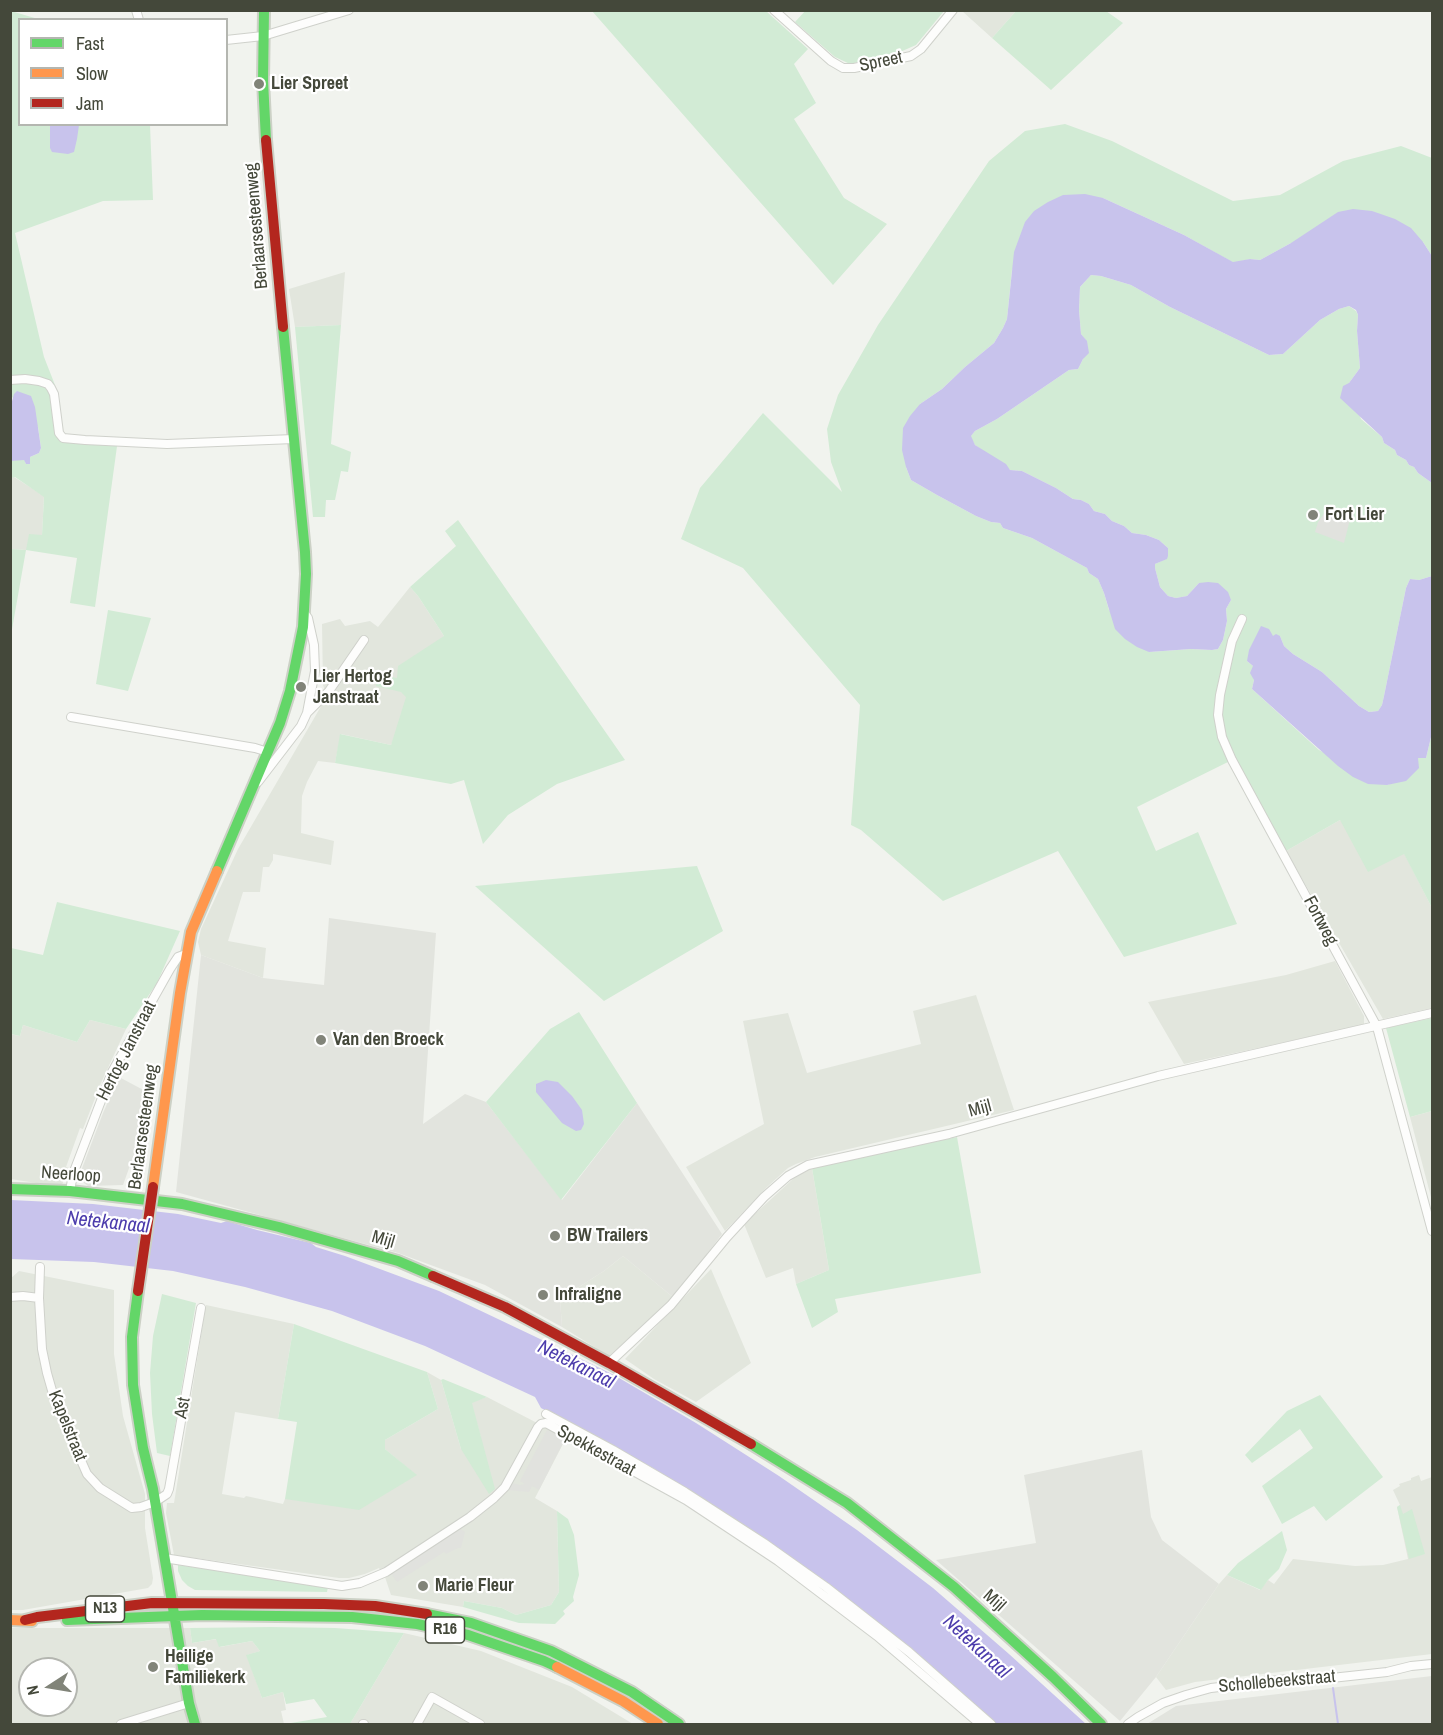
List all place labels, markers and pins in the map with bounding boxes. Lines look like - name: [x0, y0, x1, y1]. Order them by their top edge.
- place label: Lier Spreet: [271, 73, 348, 95]
- marker: Lier Spreet: [252, 77, 266, 91]
- place label: Fort Lier: [1325, 504, 1384, 526]
- marker: Fort Lier: [1306, 508, 1320, 522]
- place label: Lier Hertog Janstraat: [313, 666, 392, 708]
- marker: Lier Hertog Janstraat: [294, 680, 308, 694]
- place label: Van den Broeck: [333, 1029, 444, 1051]
- marker: Van den Broeck: [314, 1033, 328, 1047]
- place label: BW Trailers: [567, 1225, 648, 1247]
- marker: BW Trailers: [548, 1229, 562, 1243]
- place label: Infraligne: [555, 1284, 621, 1306]
- marker: Infraligne: [536, 1288, 550, 1302]
- place label: Marie Fleur: [435, 1575, 514, 1597]
- marker: Marie Fleur: [416, 1579, 430, 1593]
- place label: Heilige Familiekerk: [165, 1646, 246, 1688]
- marker: Heilige Familiekerk: [146, 1660, 160, 1674]

